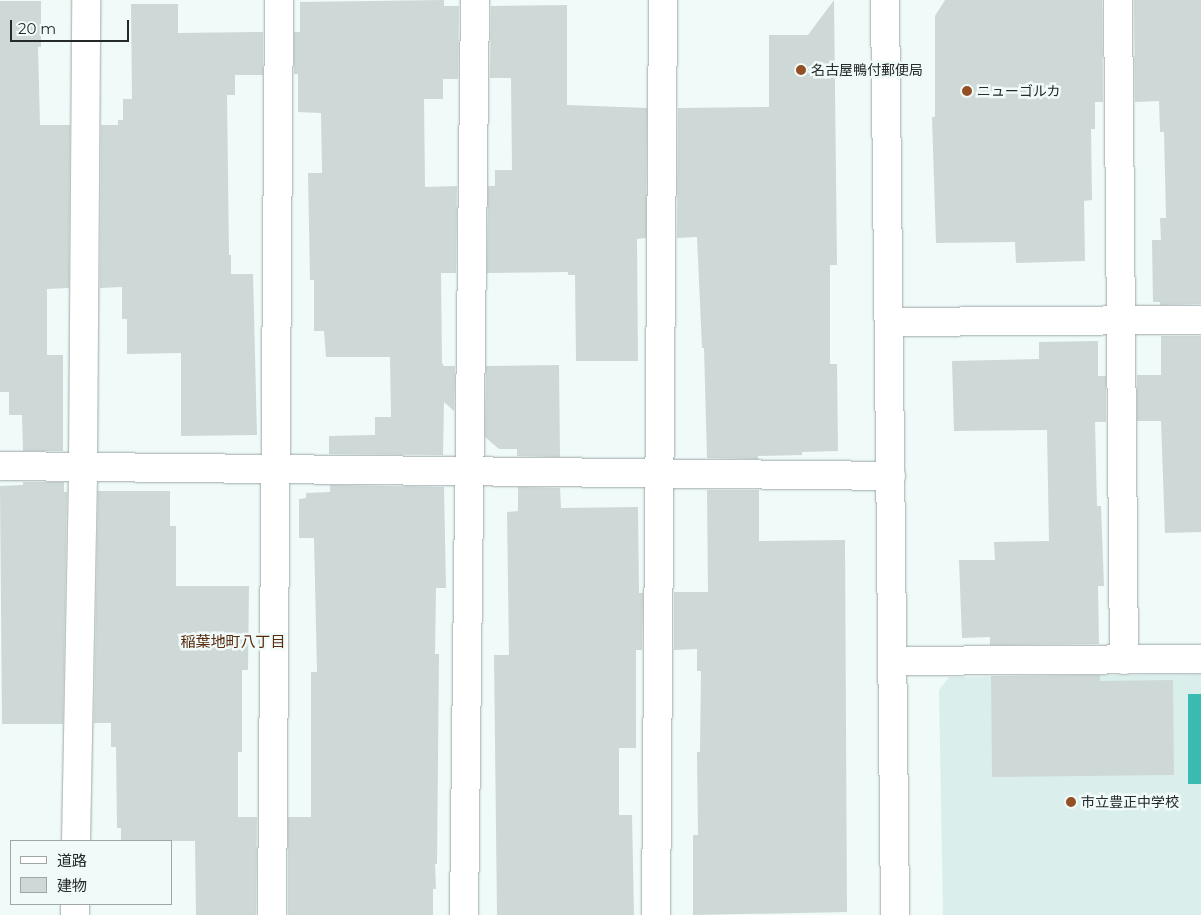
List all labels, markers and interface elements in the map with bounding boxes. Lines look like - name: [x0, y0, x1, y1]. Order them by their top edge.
- scale bar: [12, 10, 131, 42]
- text: 20 m: [18, 19, 56, 38]
- place label: 名古屋鴨付郵便局: [811, 62, 923, 78]
- marker: 名古屋鴨付郵便局: [795, 64, 807, 76]
- place label: ニューゴルカ: [977, 83, 1061, 99]
- marker: ニューゴルカ: [961, 85, 973, 97]
- district label: 稲葉地町八丁目: [181, 633, 285, 651]
- place label: 市立豊正中学校: [1081, 794, 1179, 810]
- marker: 市立豊正中学校: [1065, 796, 1077, 808]
- legend: [10, 840, 172, 905]
- text: 道路: [57, 851, 87, 870]
- text: 建物: [57, 876, 87, 895]

